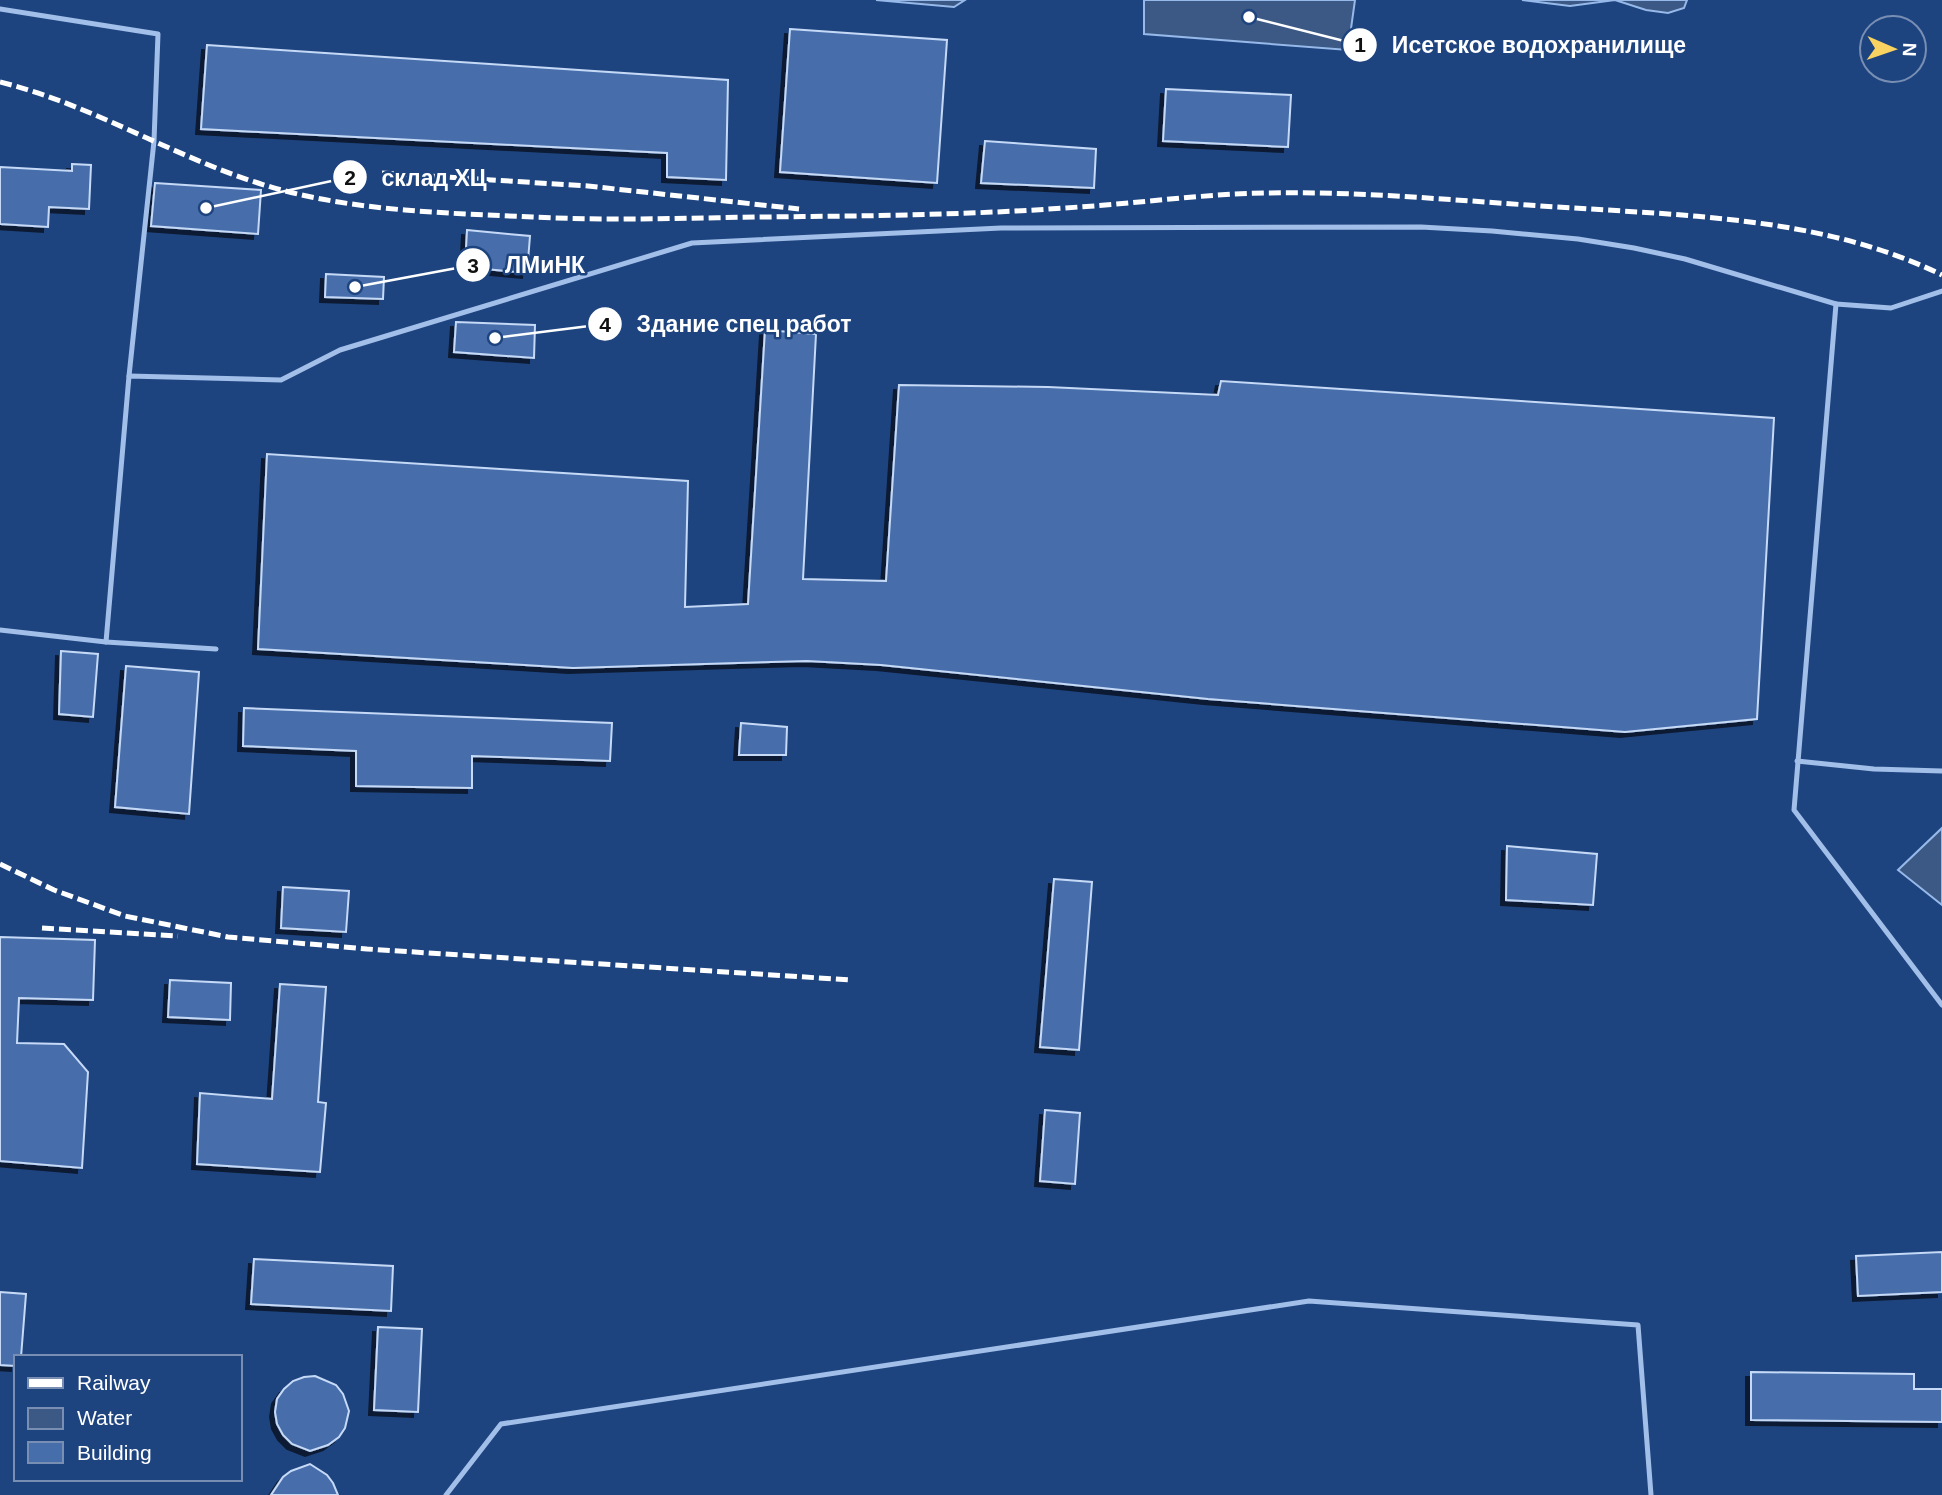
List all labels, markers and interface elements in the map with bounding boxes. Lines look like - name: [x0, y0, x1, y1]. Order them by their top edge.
- north arrow: [1858, 14, 1928, 84]
- callout: Исетское водохранилище: [1343, 23, 1700, 67]
- text: Исетское водохранилище: [1392, 32, 1686, 58]
- text: 1: [1354, 33, 1366, 56]
- text: N: [1899, 42, 1920, 57]
- callout: склад ХЦ: [332, 155, 500, 199]
- text: склад ХЦ: [381, 165, 487, 191]
- text: 2: [344, 166, 356, 189]
- callout: ЛМиНК: [456, 243, 599, 287]
- text: ЛМиНК: [505, 252, 586, 278]
- text: 3: [467, 254, 479, 277]
- callout: Здание спец работ: [587, 302, 865, 346]
- text: Здание спец работ: [637, 311, 851, 337]
- text: 4: [599, 313, 611, 336]
- legend: [14, 1355, 242, 1481]
- text: Railway: [77, 1371, 151, 1394]
- text: Water: [77, 1406, 132, 1429]
- text: Building: [77, 1441, 152, 1464]

